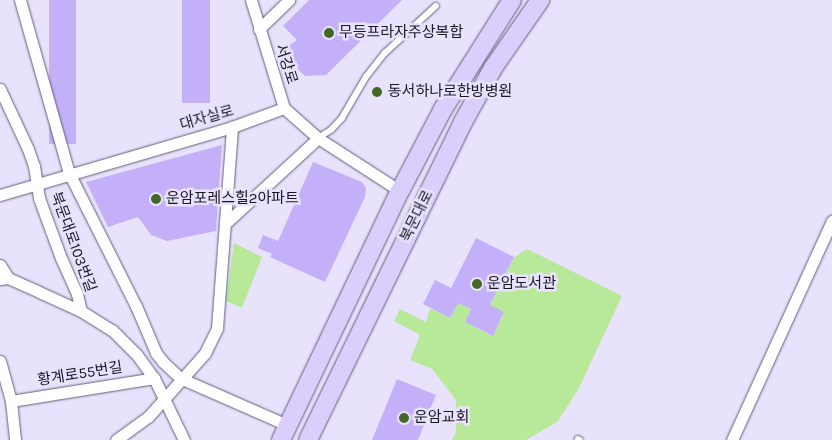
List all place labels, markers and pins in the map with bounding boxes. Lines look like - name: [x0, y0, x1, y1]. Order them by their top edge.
- place label: 무등프라자주상복합: [339, 24, 463, 42]
- marker: 무등프라자주상복합: [323, 27, 335, 39]
- place label: 동서하나로한방병원: [388, 83, 512, 101]
- marker: 동서하나로한방병원: [370, 85, 384, 99]
- place label: 운암포레스힐2아파트: [166, 190, 299, 208]
- marker: 운암포레스힐2아파트: [150, 193, 162, 205]
- place label: 운암도서관: [487, 275, 556, 293]
- marker: 운암도서관: [471, 278, 483, 290]
- place label: 운암교회: [414, 409, 469, 427]
- marker: 운암교회: [398, 412, 410, 424]

